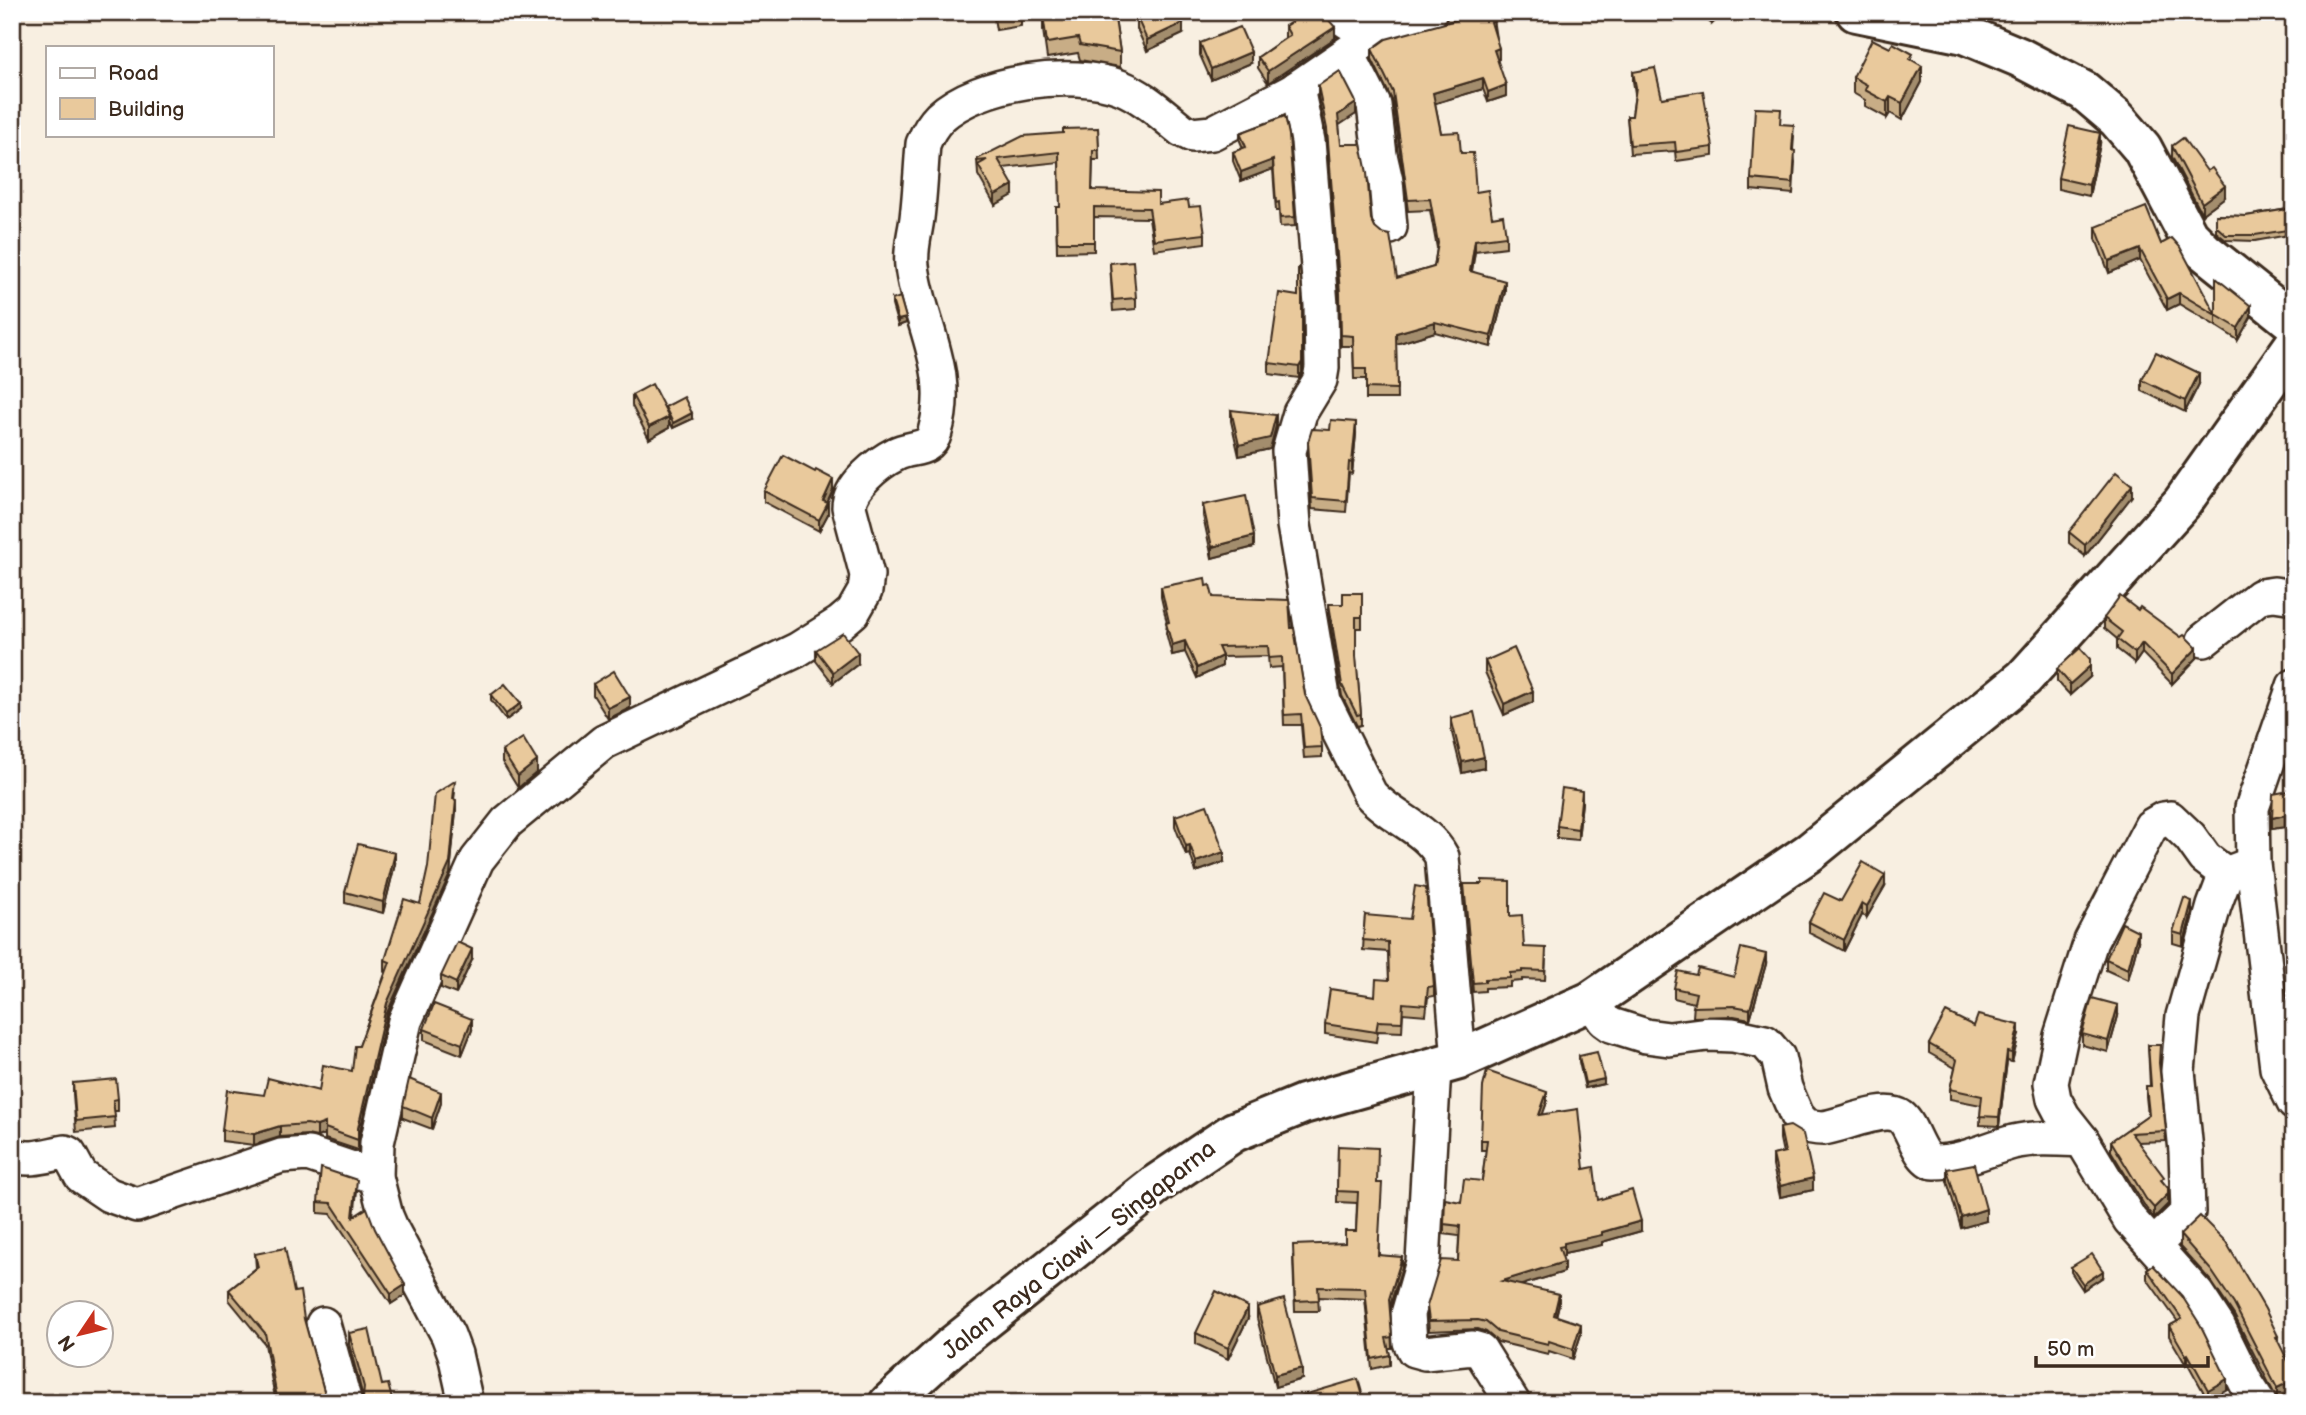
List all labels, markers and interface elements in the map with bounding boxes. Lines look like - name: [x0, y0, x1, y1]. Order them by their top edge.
- legend: [46, 46, 273, 136]
- text: Road: [108, 61, 159, 86]
- text: Building: [108, 97, 184, 122]
- street label: Jalan Raya Ciawi — Singaparna: [936, 1134, 1222, 1366]
- north arrow: [46, 1300, 116, 1370]
- scale bar: [2036, 1324, 2208, 1368]
- text: N: [54, 1330, 81, 1355]
- text: 50 m: [2047, 1337, 2094, 1362]

